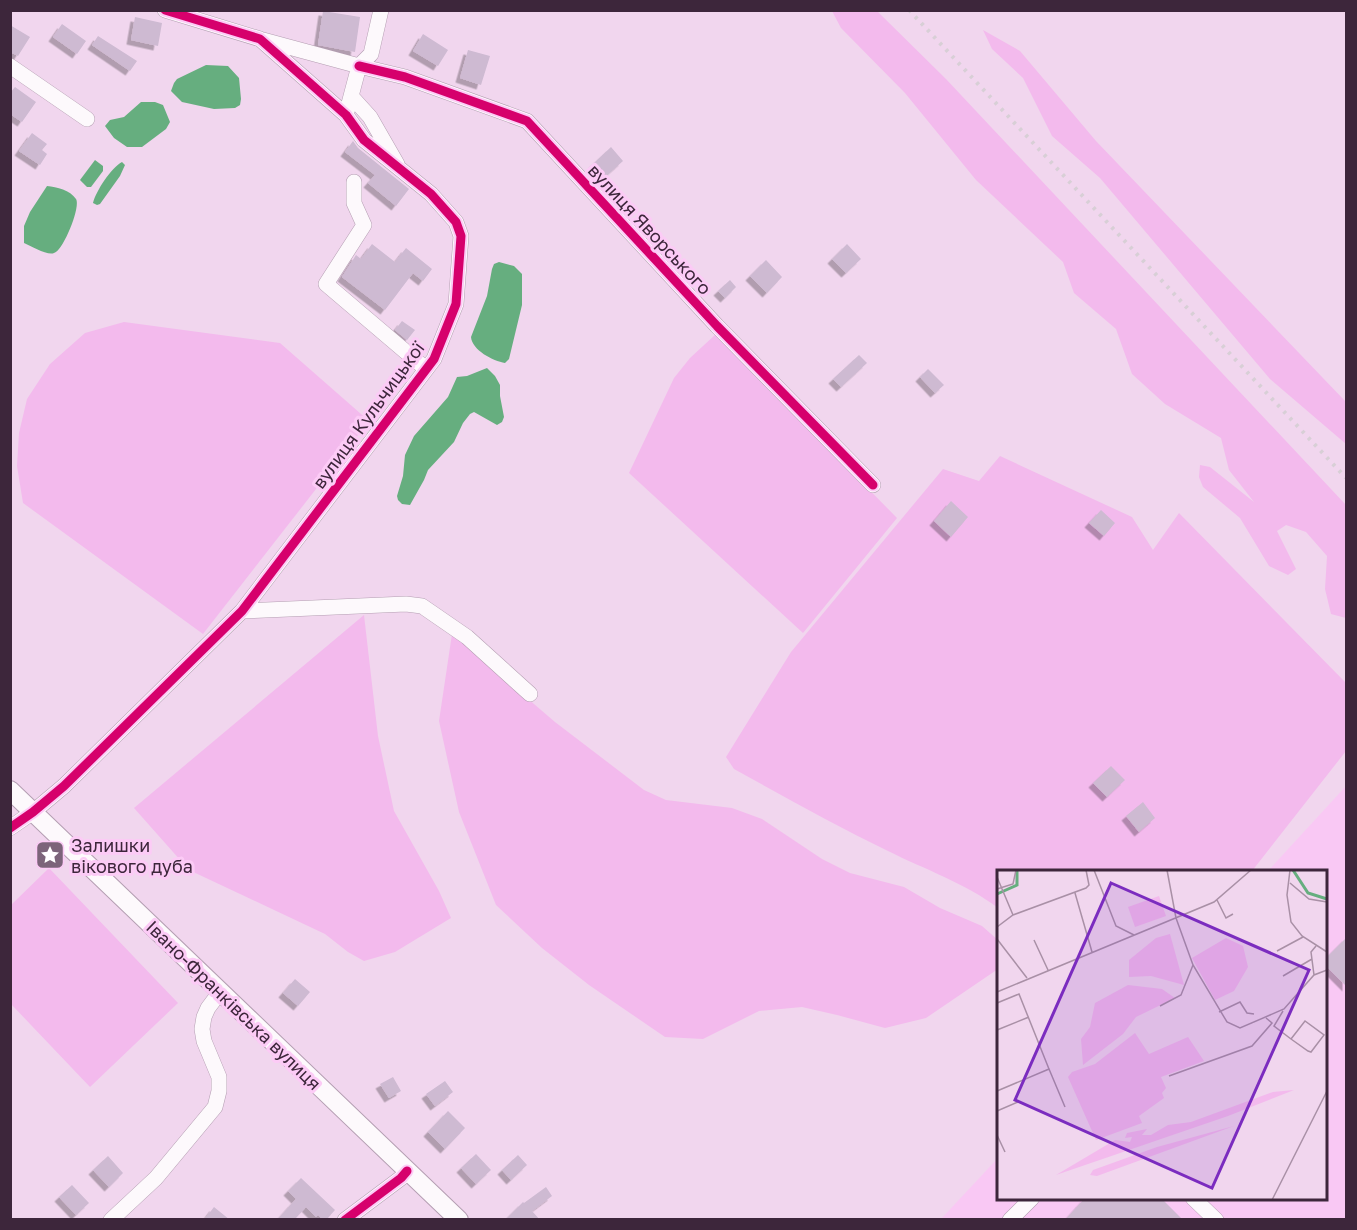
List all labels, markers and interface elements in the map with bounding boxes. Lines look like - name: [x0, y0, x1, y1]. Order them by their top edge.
- street label: вулиця Яворського: [584, 159, 716, 299]
- street label: вулиця Кульчицької: [307, 336, 429, 493]
- place label: Залишки вікового дуба: [71, 834, 193, 877]
- place icon: Залишки вікового дуба: [34, 839, 66, 871]
- inset map: [997, 870, 1327, 1200]
- street label: Івано-Франківська вулиця: [142, 916, 326, 1094]

